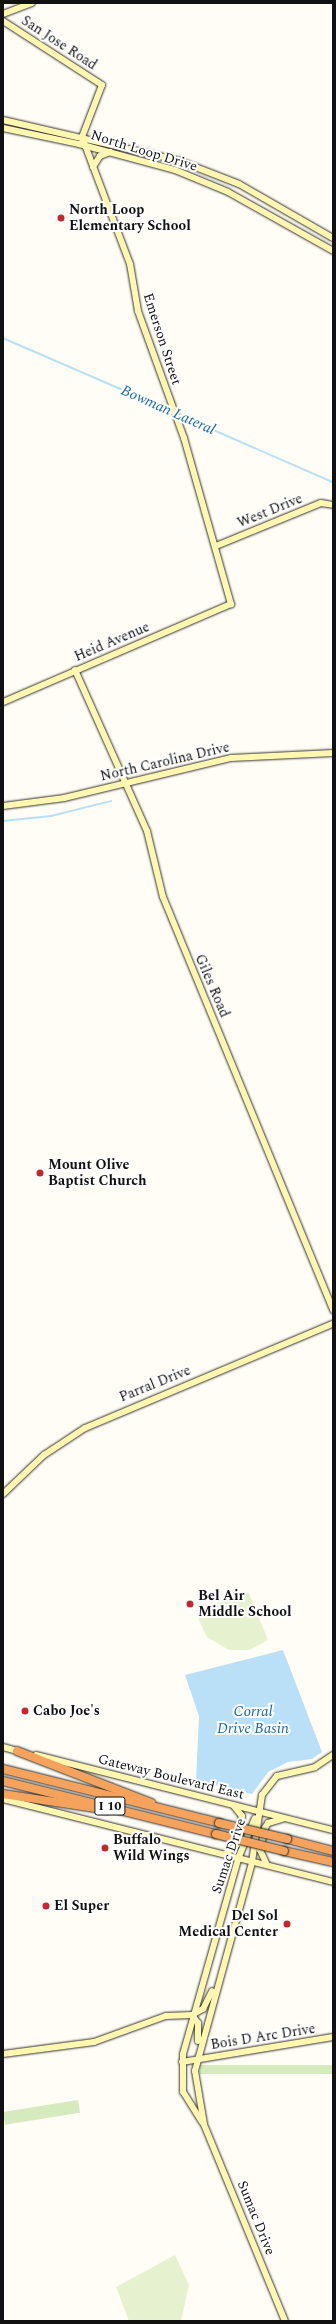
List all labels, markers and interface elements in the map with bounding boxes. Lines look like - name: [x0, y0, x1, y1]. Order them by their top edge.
- street label: San Jose Road: [18, 12, 100, 74]
- street label: North Loop Drive: [89, 127, 199, 175]
- place label: North Loop Elementary School: [69, 202, 191, 234]
- marker: North Loop Elementary School: [56, 213, 66, 223]
- street label: Emerson Street: [139, 291, 185, 387]
- water label: Bowman Lateral: [118, 381, 218, 439]
- street label: West Drive: [235, 490, 305, 532]
- street label: Heid Avenue: [72, 619, 152, 665]
- street label: North Carolina Drive: [99, 739, 231, 785]
- street label: Giles Road: [191, 952, 233, 1020]
- place label: Mount Olive Baptist Church: [48, 1157, 147, 1190]
- marker: Mount Olive Baptist Church: [35, 1168, 45, 1178]
- street label: Parral Drive: [117, 1362, 193, 1406]
- place label: Bel Air Middle School: [198, 1588, 292, 1620]
- marker: Bel Air Middle School: [185, 1599, 195, 1609]
- water label: Corral Drive Basin: [217, 1702, 289, 1737]
- place label: Cabo Joe's: [33, 1703, 100, 1719]
- marker: Cabo Joe's: [20, 1706, 30, 1716]
- street label: Gateway Boulevard East: [96, 1751, 246, 1803]
- road number: I 10: [94, 1795, 126, 1817]
- street label: Sumac Drive: [208, 1816, 250, 1896]
- place label: Buffalo Wild Wings: [113, 1832, 190, 1864]
- marker: Buffalo Wild Wings: [100, 1843, 110, 1853]
- place label: El Super: [54, 1898, 109, 1914]
- marker: El Super: [41, 1901, 51, 1911]
- place label: Del Sol Medical Center: [178, 1908, 278, 1940]
- marker: Del Sol Medical Center: [281, 1918, 293, 1930]
- street label: Bois D Arc Drive: [209, 2020, 317, 2054]
- street label: Sumac Drive: [233, 2178, 279, 2258]

